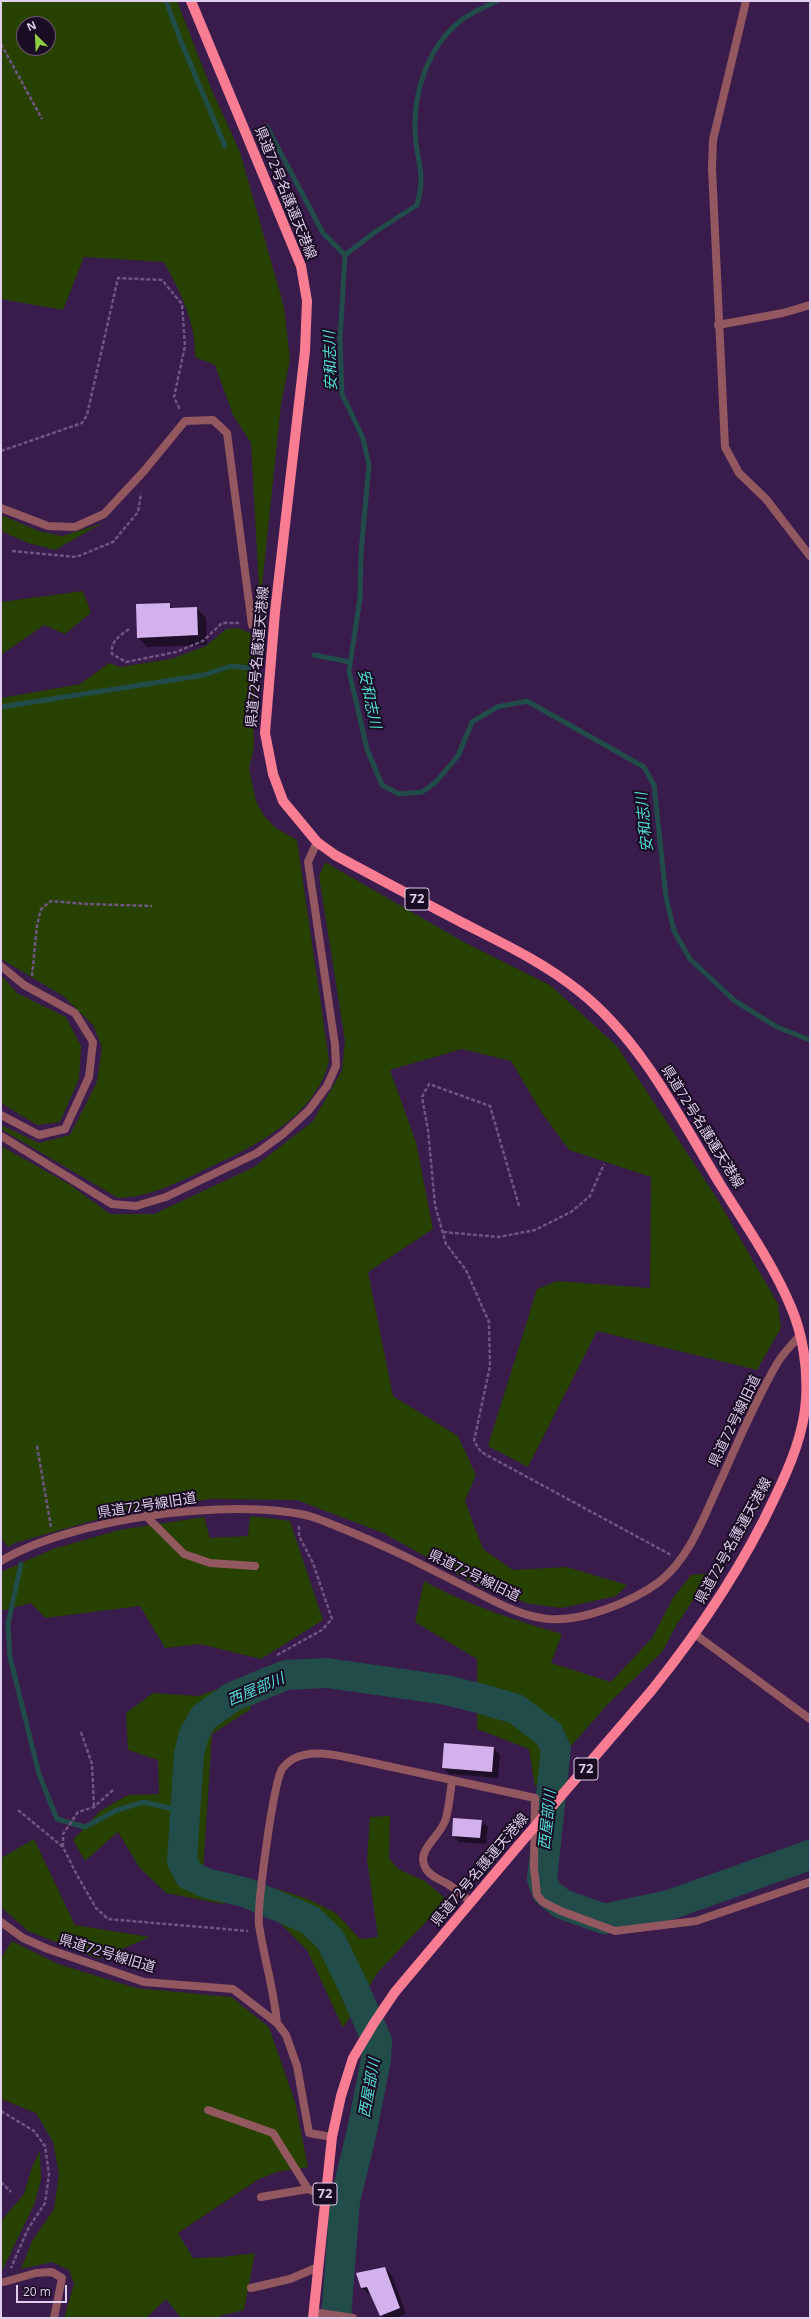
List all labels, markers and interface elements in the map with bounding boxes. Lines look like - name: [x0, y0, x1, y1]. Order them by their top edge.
- north arrow: [16, 16, 56, 56]
- text: N: [24, 17, 38, 34]
- street label: 県道72号名護運天港線: [251, 124, 319, 262]
- water label: 安和志川: [321, 331, 341, 391]
- street label: 県道72号名護運天港線: [243, 586, 273, 728]
- water label: 安和志川: [354, 668, 384, 730]
- water label: 安和志川: [633, 791, 657, 853]
- road number: 72: [405, 888, 429, 910]
- street label: 県道72号名護運天港線: [657, 1062, 747, 1192]
- street label: 県道72号線旧道: [706, 1372, 764, 1470]
- street label: 県道72号名護運天港線: [692, 1475, 776, 1607]
- street label: 県道72号線旧道: [96, 1490, 198, 1522]
- street label: 県道72号線旧道: [425, 1547, 523, 1605]
- water label: 西屋部川: [225, 1670, 287, 1710]
- road number: 72: [574, 1758, 598, 1780]
- water label: 西屋部川: [536, 1789, 560, 1851]
- street label: 県道72号名護運天港線: [428, 1810, 532, 1930]
- street label: 県道72号線旧道: [57, 1931, 157, 1977]
- water label: 西屋部川: [356, 2057, 384, 2119]
- road number: 72: [313, 2183, 337, 2205]
- scale bar: [18, 2277, 69, 2303]
- text: 20 m: [23, 2283, 51, 2300]

